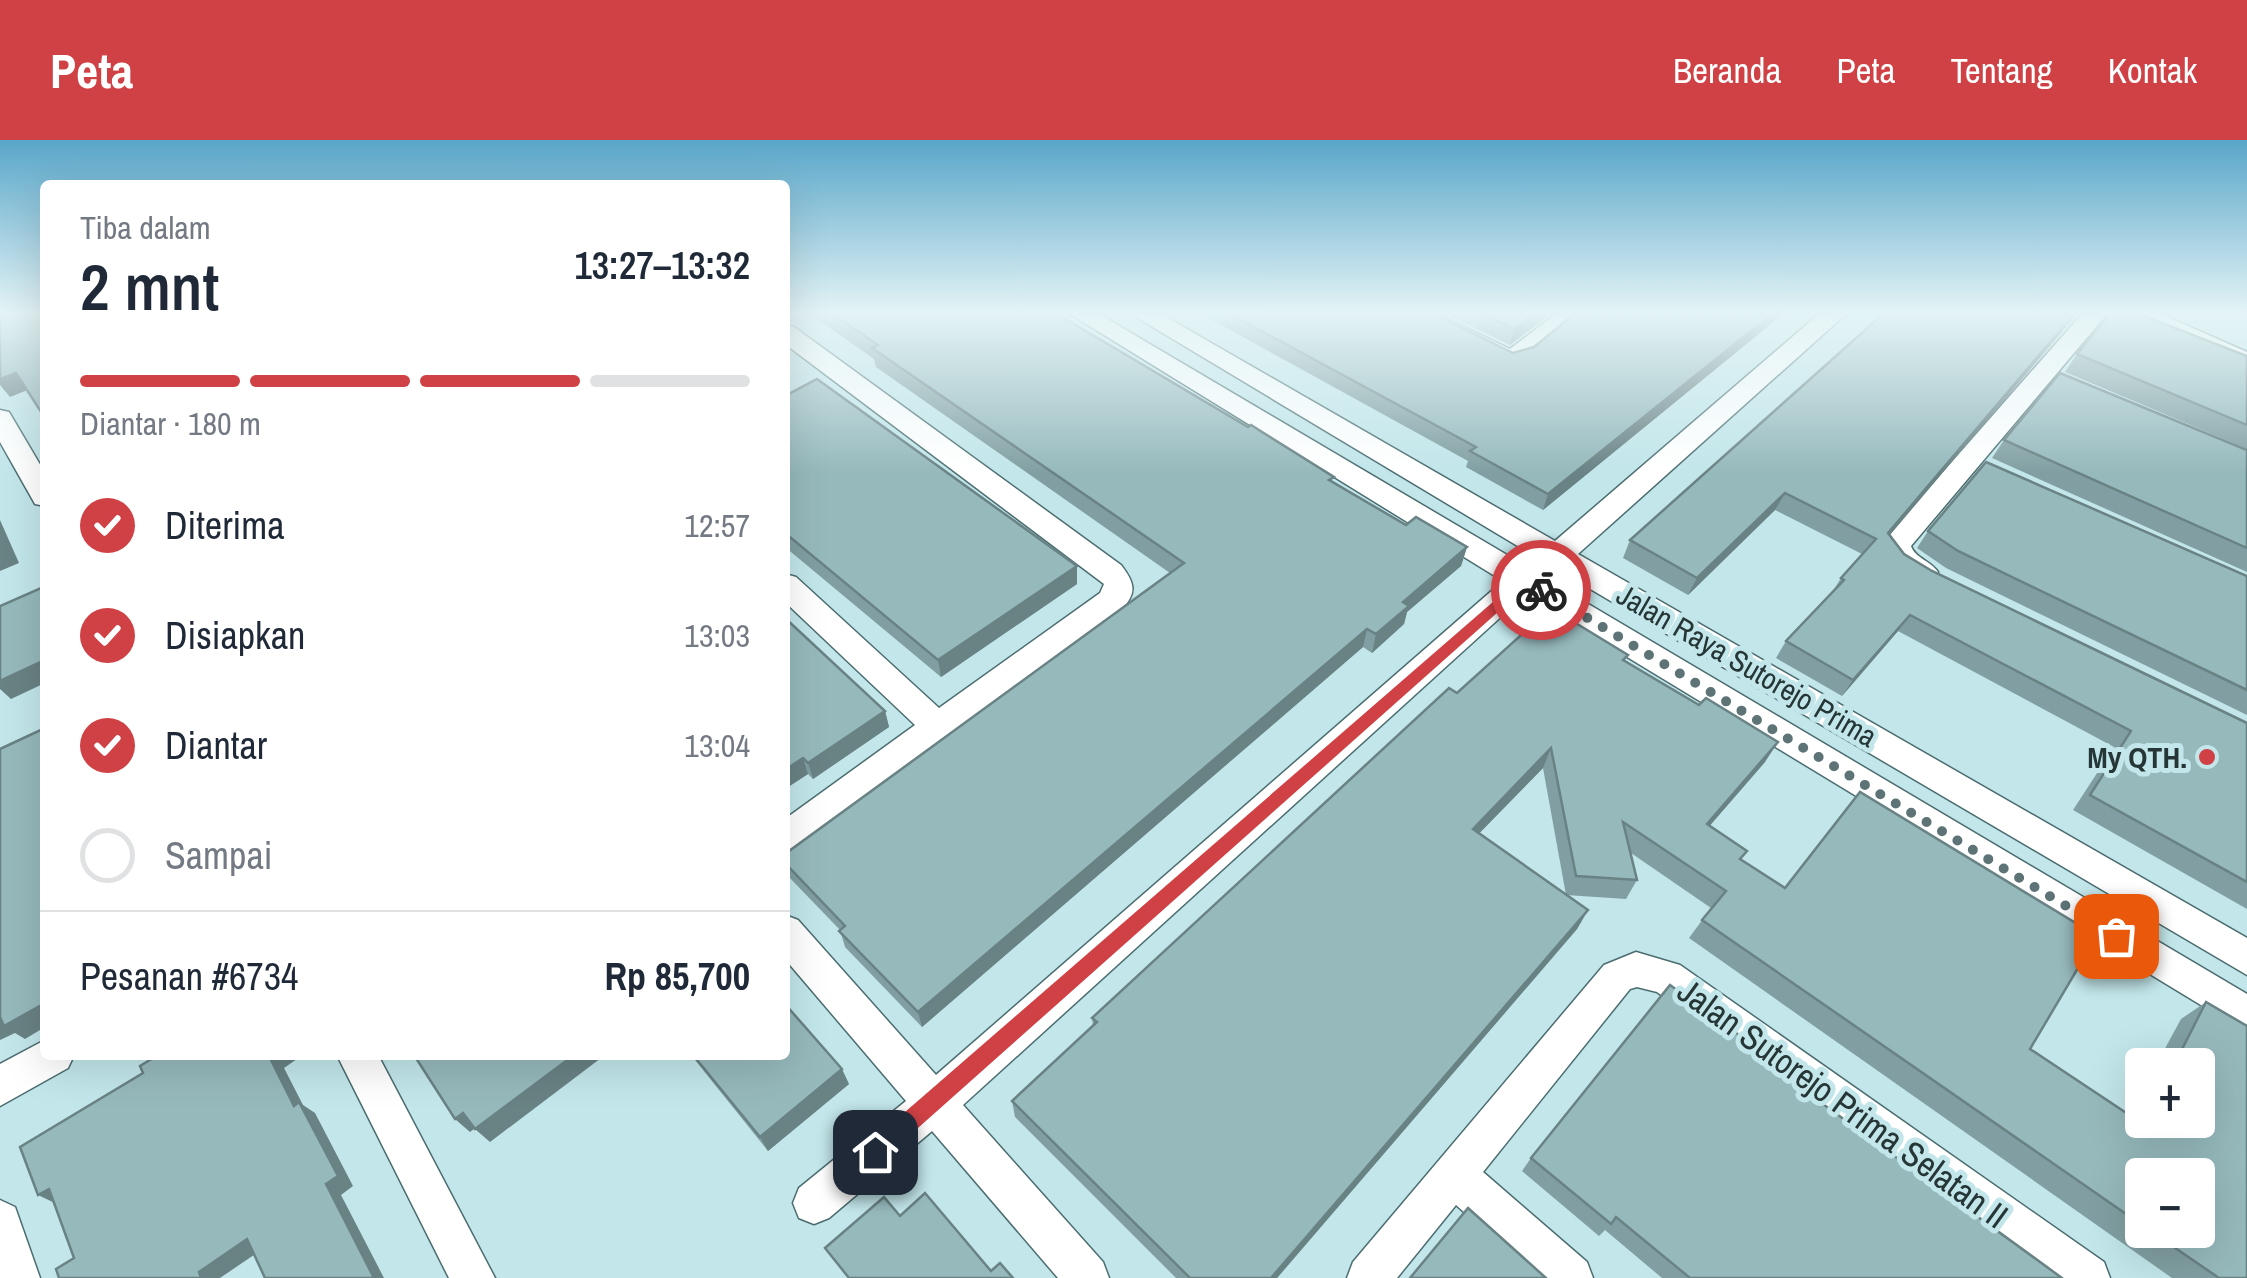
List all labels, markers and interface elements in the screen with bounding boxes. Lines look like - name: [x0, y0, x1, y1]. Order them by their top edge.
- text: Peta: [50, 38, 133, 103]
- text: Beranda: [1673, 47, 1781, 94]
- text: Peta: [1836, 47, 1896, 94]
- text: Tentang: [1951, 47, 2053, 94]
- text: Kontak: [2108, 47, 2197, 94]
- text: Tiba dalam: [80, 206, 211, 249]
- text: 13:27–13:32: [574, 240, 750, 291]
- text: 2 mnt: [80, 243, 219, 330]
- text: Diantar · 180 m: [80, 402, 261, 445]
- icon: check: [80, 498, 135, 553]
- text: Diterima: [165, 500, 284, 551]
- text: 12:57: [684, 504, 750, 547]
- courier: [1491, 540, 1591, 640]
- icon: bike: [1514, 563, 1569, 618]
- street label: Jalan Raya Sutorejo Prima: [1610, 574, 1885, 756]
- icon: check: [80, 608, 135, 663]
- text: Disiapkan: [165, 610, 305, 661]
- text: 13:03: [684, 614, 750, 657]
- icon: check: [80, 718, 135, 773]
- text: Diantar: [165, 720, 267, 771]
- text: 13:04: [684, 724, 750, 767]
- place label: My QTH.: [2087, 737, 2187, 777]
- marker: My QTH.: [2196, 746, 2218, 768]
- text: Sampai: [165, 830, 272, 881]
- pin: [2074, 894, 2159, 979]
- icon: bag: [2089, 909, 2144, 964]
- text: Pesanan #6734: [80, 951, 298, 1002]
- text: Rp 85,700: [604, 951, 750, 1002]
- street label: Jalan Sutorejo Prima Selatan II: [1668, 967, 2018, 1239]
- map controls: [2125, 1048, 2215, 1248]
- button: +: [2125, 1048, 2215, 1138]
- pin: [833, 1110, 918, 1195]
- icon: home: [848, 1125, 903, 1180]
- button: −: [2125, 1158, 2215, 1248]

